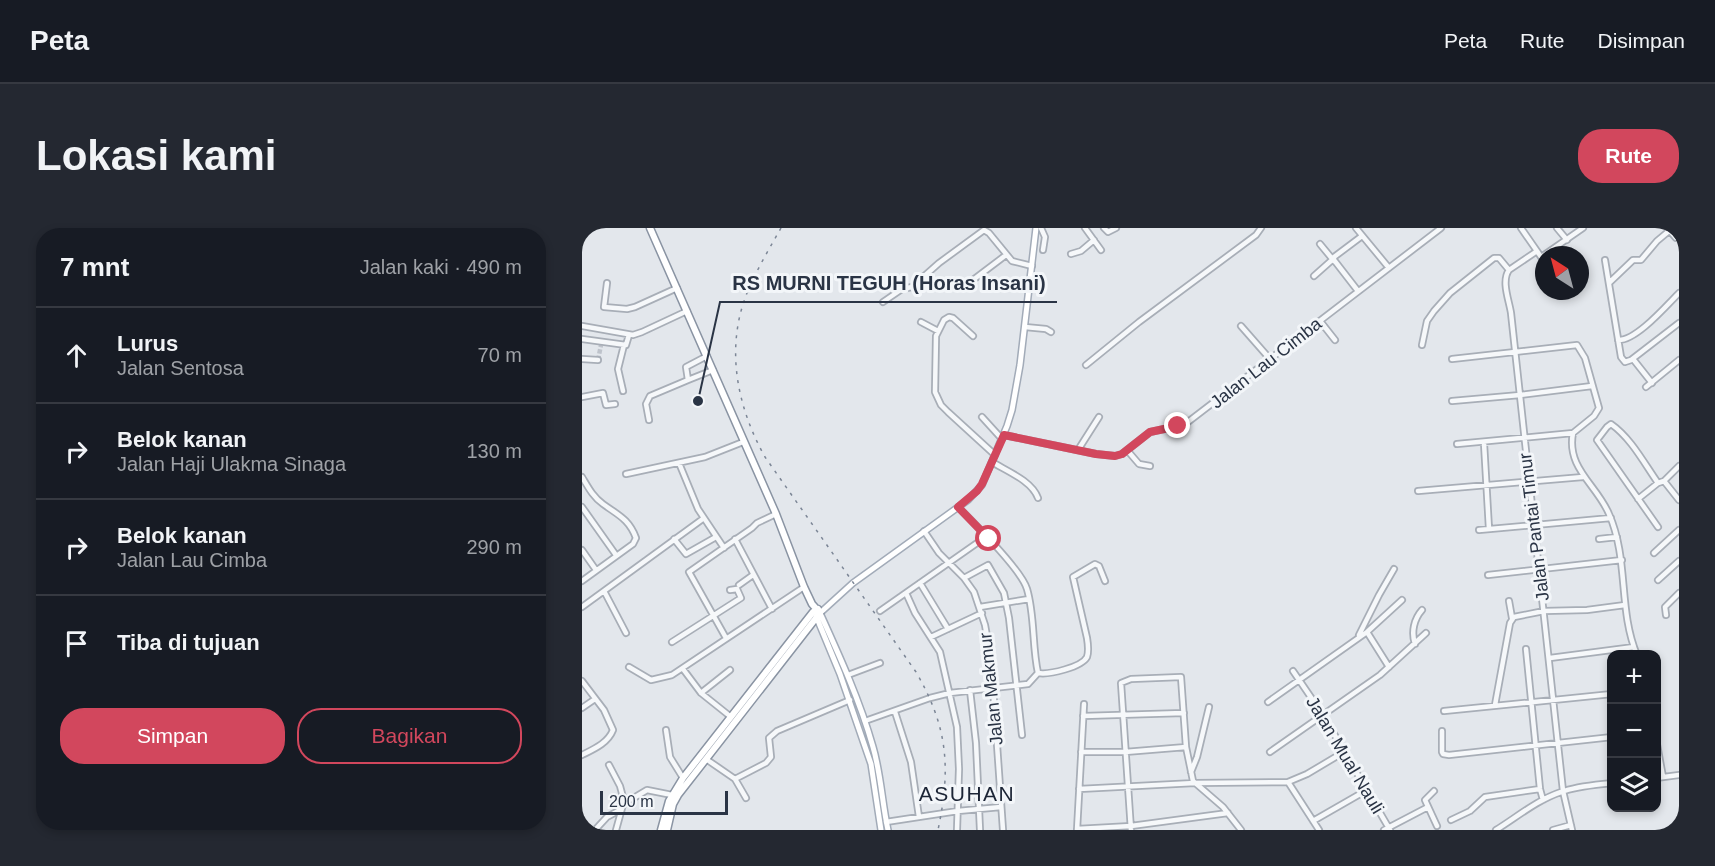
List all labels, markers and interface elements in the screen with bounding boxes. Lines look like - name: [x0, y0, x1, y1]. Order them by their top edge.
- text: Peta: [30, 25, 89, 56]
- text: Peta: [1444, 29, 1487, 52]
- text: Rute: [1520, 29, 1564, 52]
- text: Disimpan: [1597, 29, 1685, 52]
- button: Rute: [1578, 129, 1679, 183]
- text: Lokasi kami: [36, 132, 276, 179]
- north arrow: [1535, 246, 1589, 300]
- text: 7 mnt: [60, 252, 129, 282]
- text: Jalan kaki · 490 m: [360, 256, 522, 278]
- callout: RS MURNI TEGUH (Horas Insani): [720, 264, 1057, 302]
- text: RS MURNI TEGUH (Horas Insani): [732, 272, 1046, 294]
- street label: Jalan Lau Cimba: [1207, 313, 1326, 412]
- text: Lurus: [117, 331, 178, 356]
- icon: ahead: [60, 339, 93, 372]
- text: 70 m: [478, 344, 522, 366]
- text: Jalan Sentosa: [117, 357, 244, 379]
- route end: [1164, 412, 1190, 438]
- text: Belok kanan: [117, 427, 247, 452]
- icon: right: [60, 435, 93, 468]
- text: 130 m: [466, 440, 522, 462]
- street label: Jalan Pantai Timur: [1515, 452, 1553, 602]
- text: Jalan Haji Ulakma Sinaga: [117, 453, 346, 475]
- text: Belok kanan: [117, 523, 247, 548]
- route start: [975, 525, 1001, 551]
- icon: right: [60, 531, 93, 564]
- text: 290 m: [466, 536, 522, 558]
- text: Jalan Lau Cimba: [117, 549, 267, 571]
- icon: arrive: [60, 627, 93, 660]
- text: Tiba di tujuan: [117, 630, 260, 655]
- street label: Jalan Makmur: [975, 632, 1007, 746]
- map controls: [1607, 650, 1661, 812]
- button: +: [1607, 650, 1661, 704]
- street label: Jalan Mual Nauli: [1302, 693, 1388, 817]
- button: −: [1607, 704, 1661, 758]
- button: Simpan: [60, 708, 285, 764]
- button: Bagikan: [297, 708, 522, 764]
- button: layers: [1607, 758, 1661, 812]
- district label: ASUHAN: [919, 782, 1015, 805]
- scale bar: [600, 788, 728, 816]
- text: 200 m: [609, 793, 653, 810]

